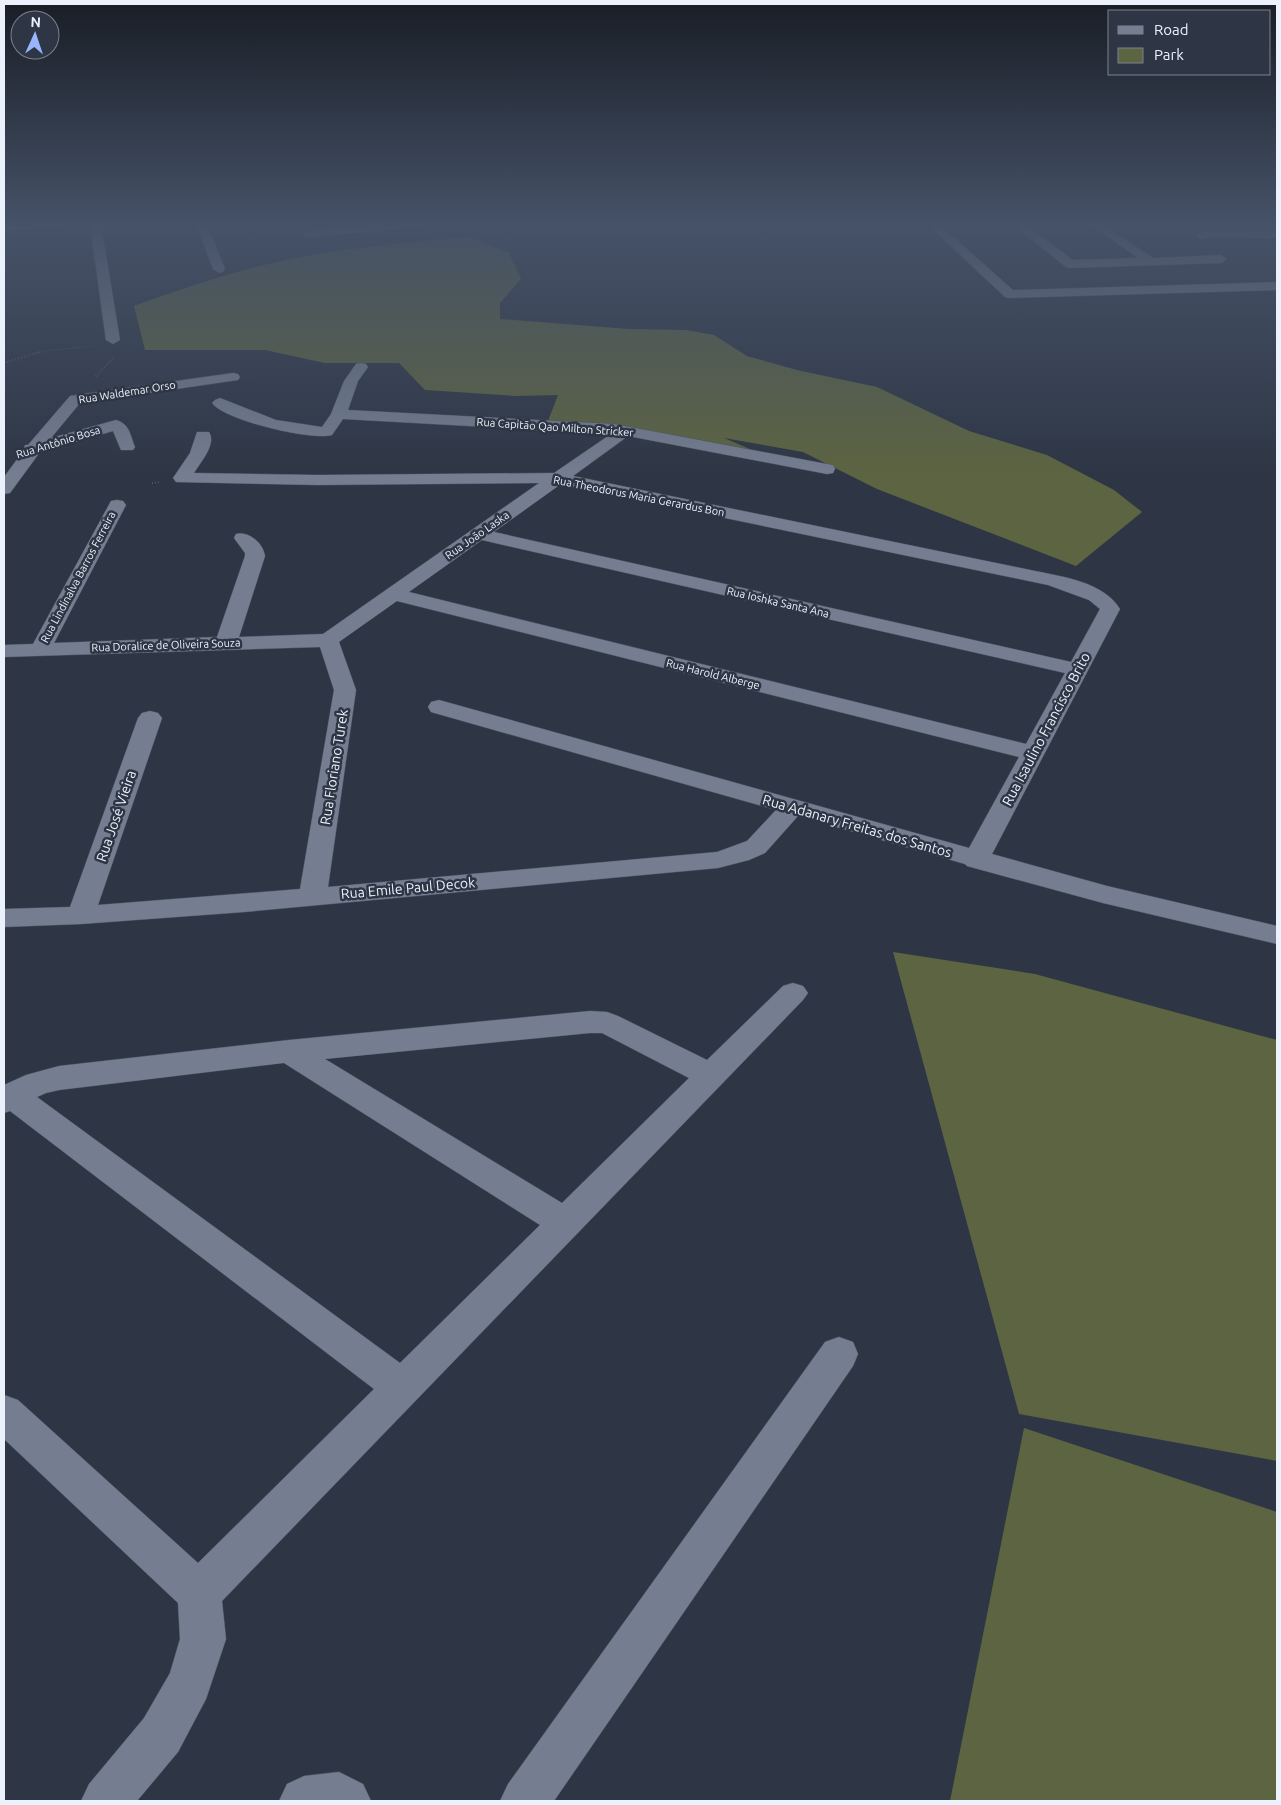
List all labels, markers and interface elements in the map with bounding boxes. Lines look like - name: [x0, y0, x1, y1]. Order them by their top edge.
- north arrow: [10, 10, 60, 60]
- legend: [1108, 10, 1271, 75]
- text: N: [30, 14, 41, 30]
- text: Road: [1154, 21, 1189, 38]
- text: Park: [1154, 46, 1184, 63]
- street label: Rua Waldemar Orso: [78, 378, 176, 406]
- street label: Rua Capitão Qao Milton Stricker: [476, 416, 635, 439]
- street label: Rua Antônio Bosa: [15, 424, 101, 460]
- street label: Rua Theodorus Maria Gerardus Bon: [552, 473, 726, 519]
- street label: Rua Lindinalva Barros Ferreira: [38, 509, 118, 645]
- street label: Rua João Laska: [443, 509, 511, 561]
- street label: Rua Ioshka Santa Ana: [726, 584, 830, 620]
- street label: Rua Doralice de Oliveira Souza: [91, 636, 241, 654]
- street label: Rua Isaulino Francisco Brito: [999, 650, 1093, 808]
- street label: Rua Harold Alberge: [665, 657, 761, 691]
- street label: Rua Floriano Turek: [317, 708, 351, 826]
- street label: Rua José Vieira: [93, 768, 139, 864]
- street label: Rua Adanary Freitas dos Santos: [761, 791, 953, 861]
- street label: Rua Emile Paul Decok: [340, 874, 476, 902]

